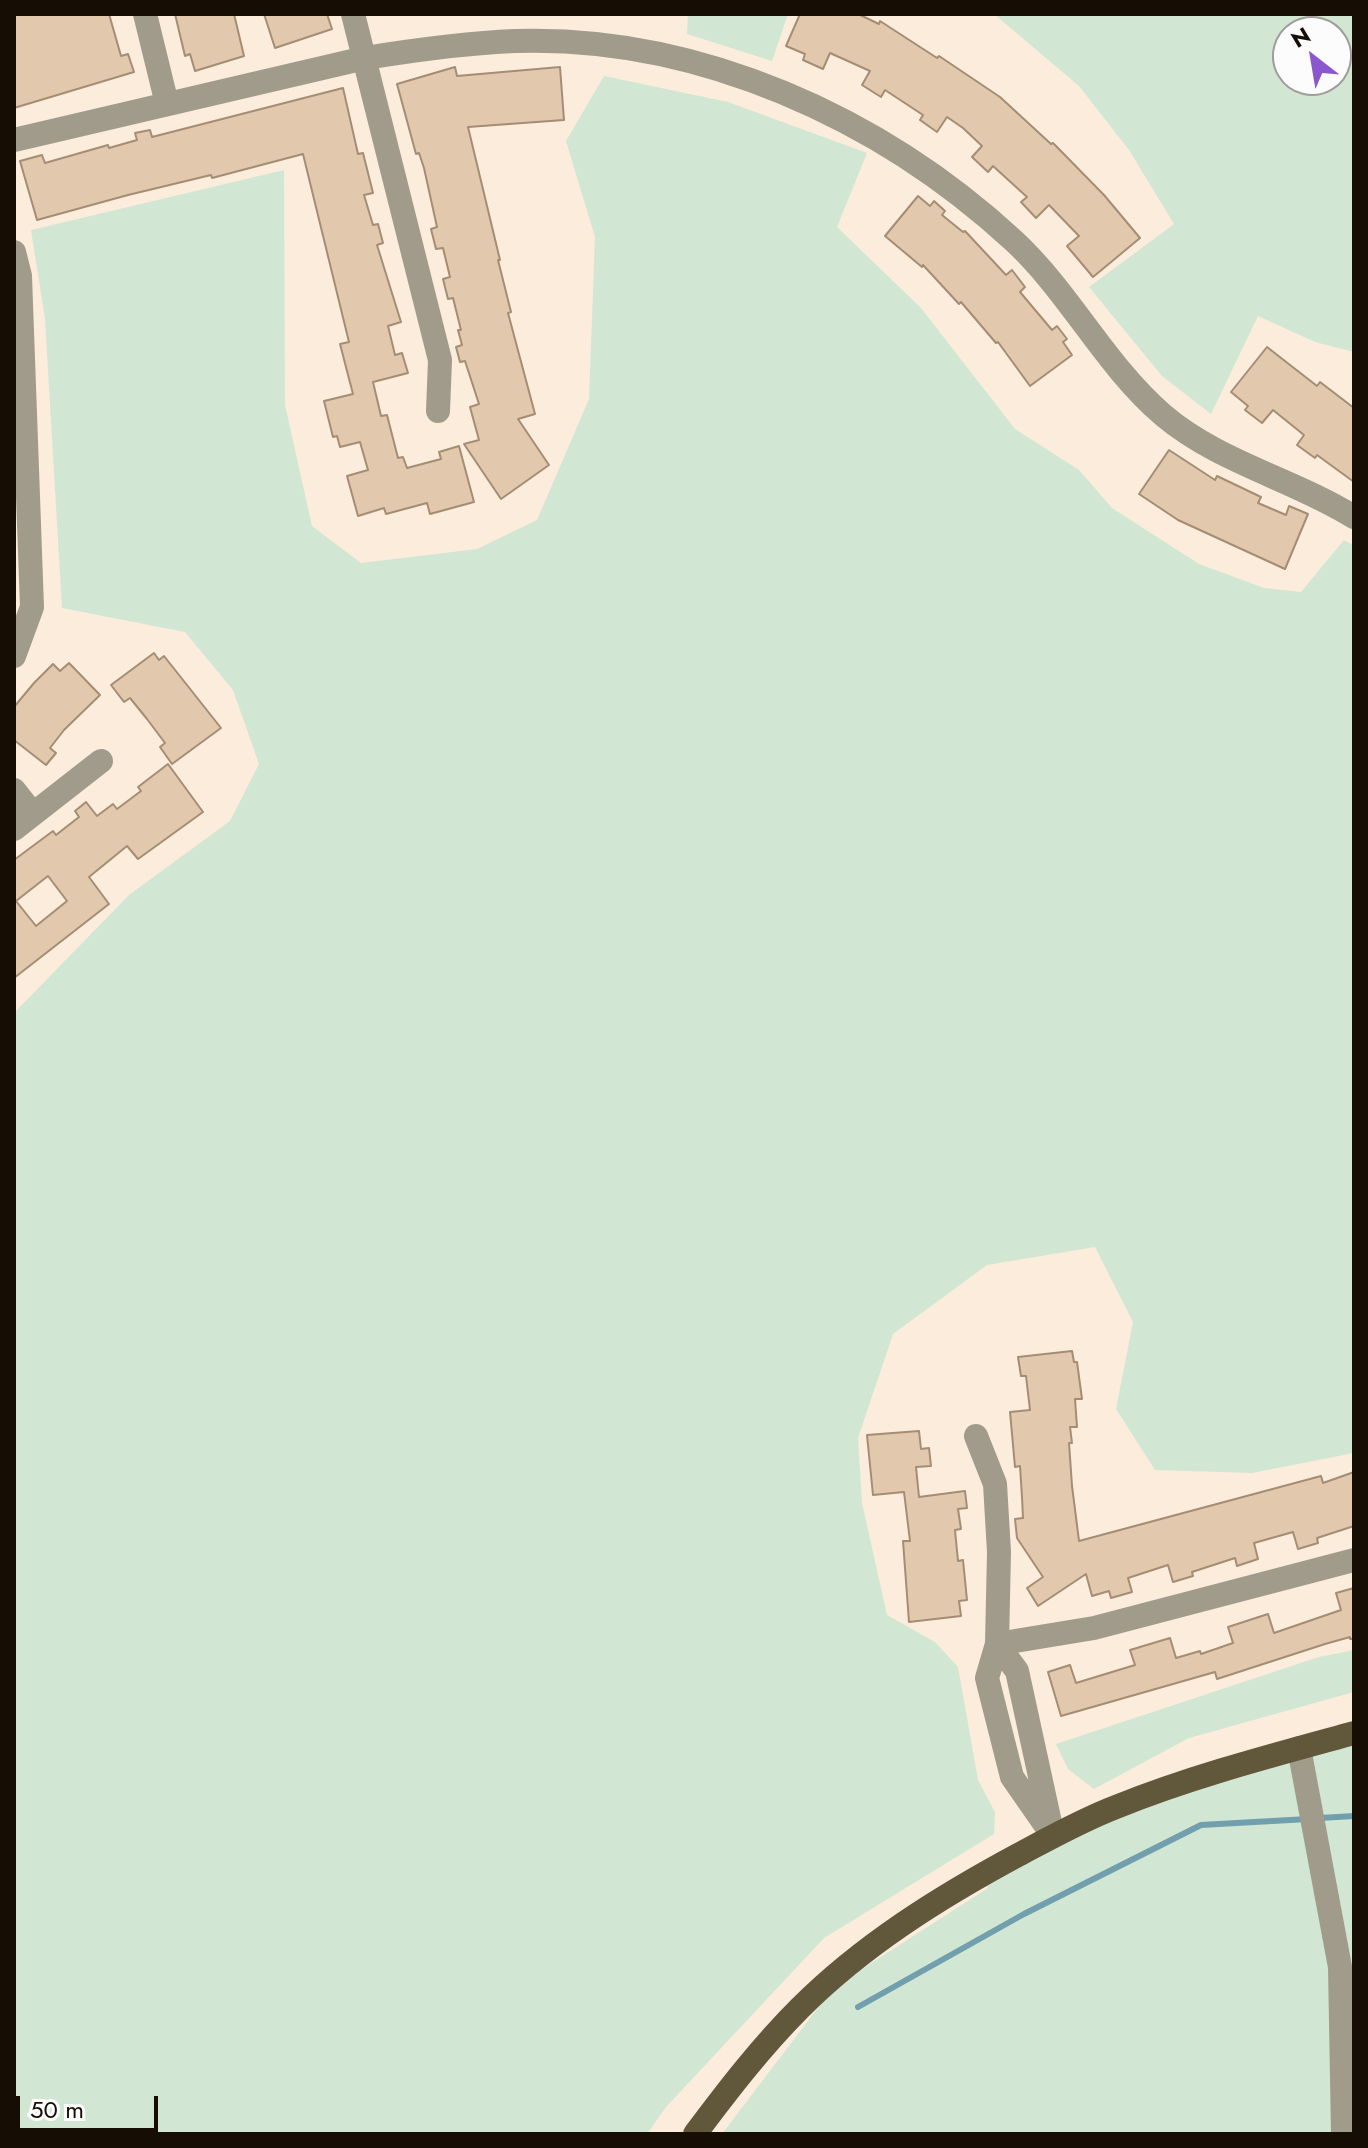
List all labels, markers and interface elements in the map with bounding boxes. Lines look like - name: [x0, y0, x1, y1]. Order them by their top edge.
- north arrow: [1272, 16, 1352, 96]
- text: N: [1285, 19, 1316, 55]
- scale bar: [20, 2080, 162, 2130]
- text: 50 m: [30, 2092, 84, 2127]

